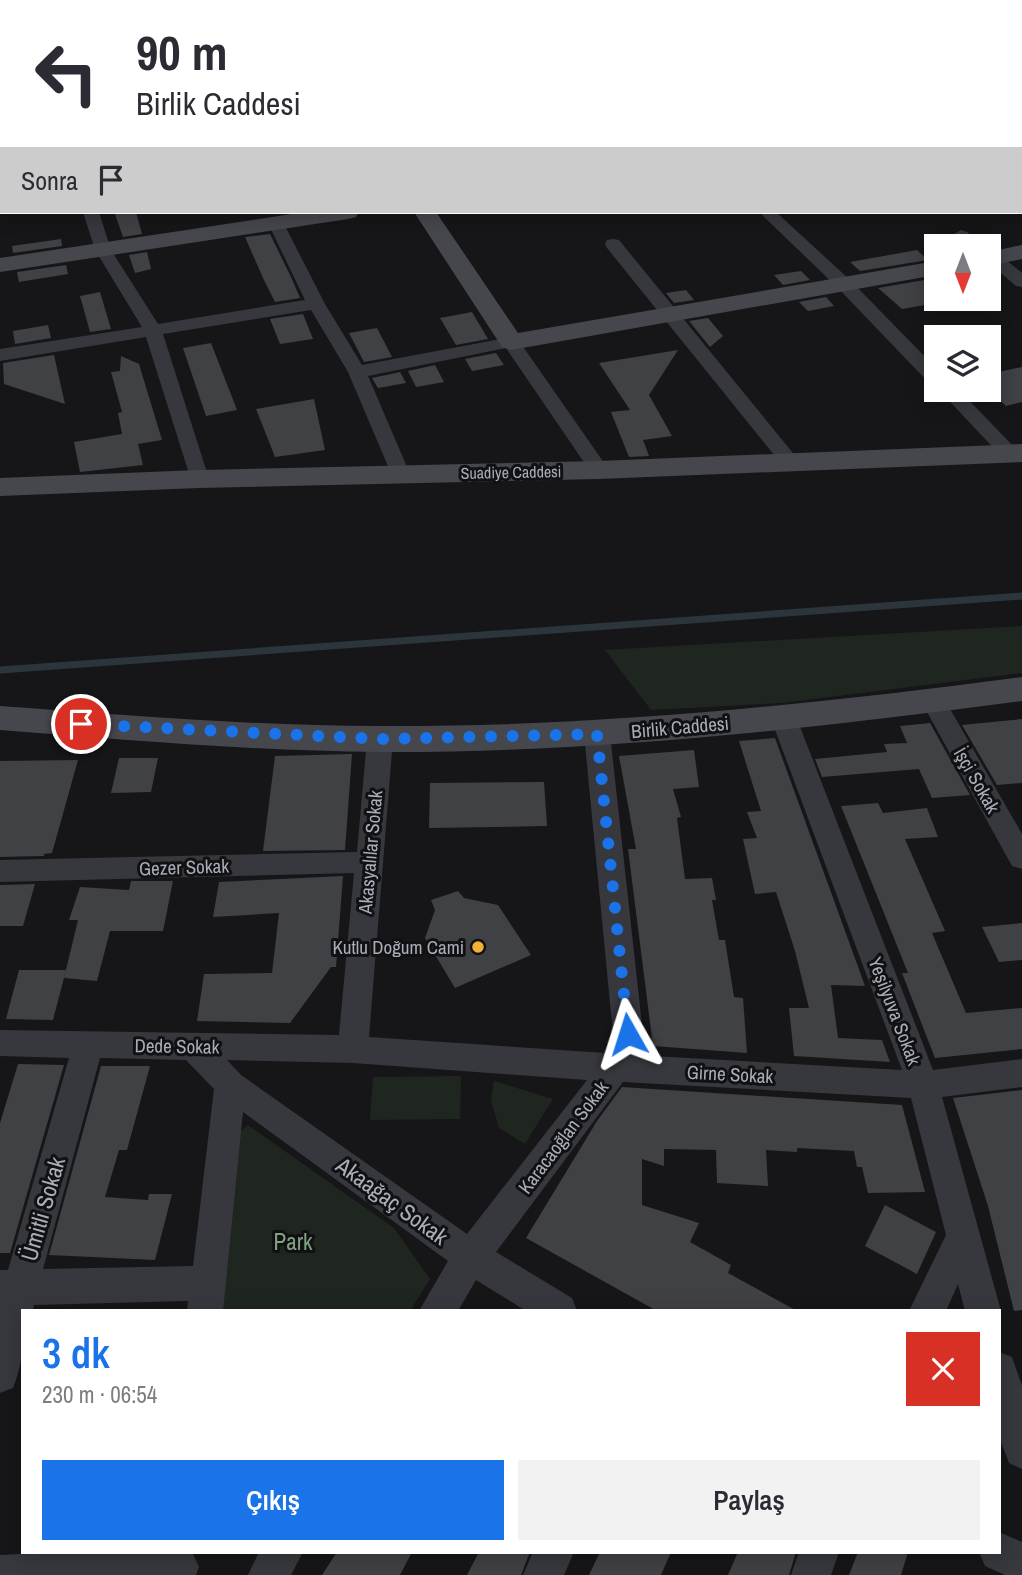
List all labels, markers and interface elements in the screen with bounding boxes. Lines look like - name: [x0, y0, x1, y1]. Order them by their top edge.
- text: 90 m: [136, 19, 228, 85]
- icon: left: [21, 28, 112, 119]
- text: Birlik Caddesi: [136, 82, 301, 125]
- icon: arrive: [92, 161, 130, 199]
- text: Sonra: [21, 163, 78, 198]
- north arrow: [924, 234, 1001, 312]
- map controls: [924, 234, 1001, 402]
- button: layers: [924, 325, 1001, 402]
- street label: Suadiye Caddesi: [460, 460, 562, 484]
- pin: [51, 694, 111, 754]
- icon: arrive: [62, 705, 100, 743]
- street label: Birlik Caddesi: [630, 710, 730, 744]
- street label: İşçi Sokak: [948, 742, 1006, 818]
- street label: Akasyalılar Sokak: [352, 789, 388, 916]
- street label: Gezer Sokak: [139, 852, 230, 882]
- place label: Kutlu Doğum Cami: [332, 934, 464, 960]
- marker: Kutlu Doğum Cami: [470, 939, 486, 955]
- street label: Yeşilyuva Sokak: [862, 953, 928, 1069]
- position arrow: [591, 997, 665, 1071]
- street label: Dede Sokak: [134, 1032, 220, 1060]
- street label: Girne Sokak: [686, 1059, 774, 1089]
- street label: Karacaoğlan Sokak: [512, 1075, 614, 1199]
- street label: Akaağaç Sokak: [329, 1149, 455, 1252]
- street label: Ümitli Sokak: [13, 1153, 72, 1265]
- park label: Park: [274, 1226, 313, 1257]
- text: 3 dk: [42, 1325, 110, 1381]
- button: close: [906, 1332, 980, 1406]
- text: 230 m · 06:54: [42, 1379, 157, 1410]
- button: Çıkış: [42, 1460, 504, 1540]
- button: Paylaş: [518, 1460, 980, 1540]

